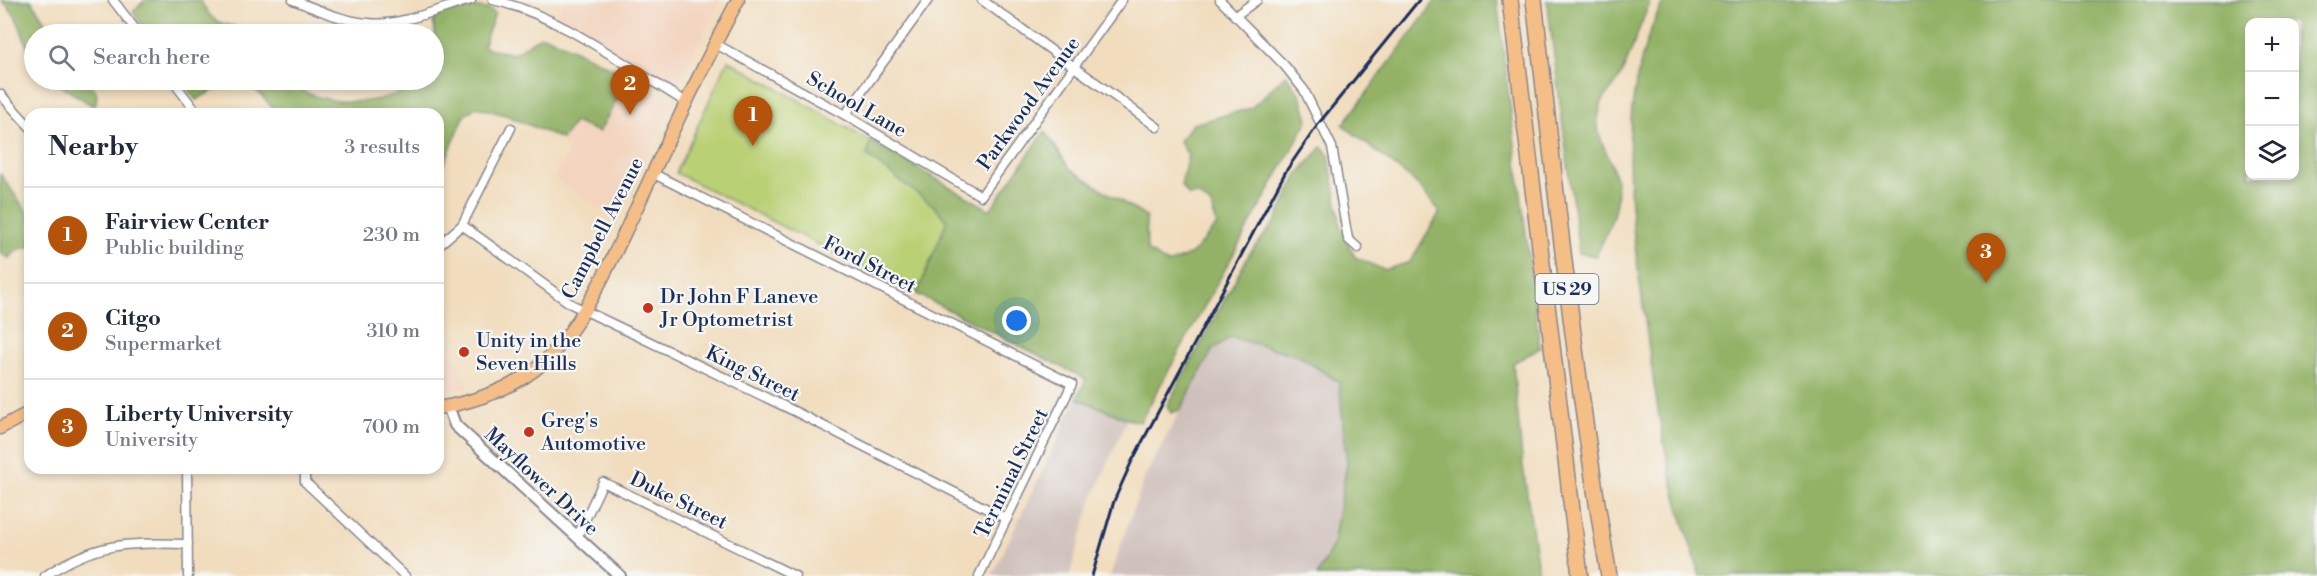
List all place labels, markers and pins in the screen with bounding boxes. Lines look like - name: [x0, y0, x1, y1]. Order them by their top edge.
- pin: 2: [610, 66, 650, 115]
- pin: 1: [734, 96, 772, 146]
- pin: 3: [1966, 234, 2006, 283]
- place label: Dr John F Laneve Jr Optometrist: [659, 285, 818, 333]
- marker: Dr John F Laneve Jr Optometrist: [641, 301, 655, 315]
- place label: Unity in the Seven Hills: [476, 329, 581, 377]
- marker: Unity in the Seven Hills: [457, 345, 471, 359]
- place label: Greg's Automotive: [540, 409, 646, 457]
- marker: Greg's Automotive: [522, 425, 536, 439]

